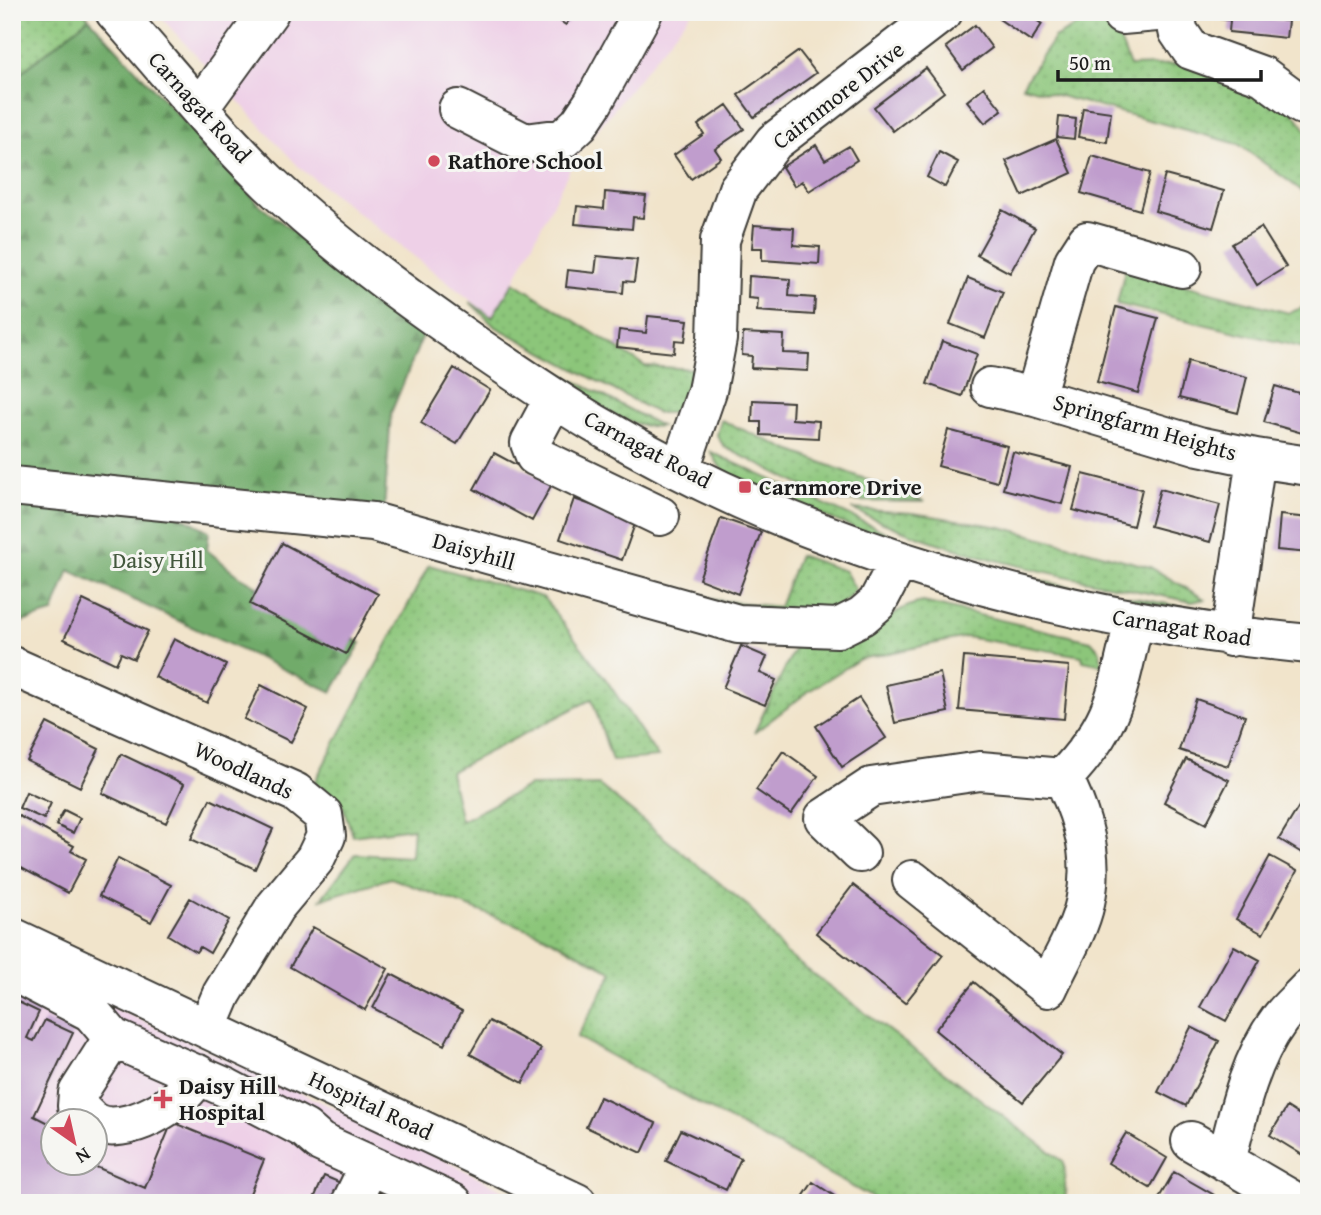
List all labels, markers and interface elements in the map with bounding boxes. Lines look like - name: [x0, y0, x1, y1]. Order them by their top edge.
- street label: Cairnmore Drive: [765, 33, 911, 157]
- scale bar: [1058, 38, 1262, 82]
- street label: Carnagat Road: [141, 44, 260, 170]
- text: 50 m: [1069, 47, 1111, 78]
- place label: Rathore School: [448, 144, 603, 177]
- marker: Rathore School: [426, 153, 442, 169]
- street label: Springfarm Heights: [1049, 385, 1241, 469]
- street label: Carnagat Road: [579, 401, 719, 496]
- place label: Carnmore Drive: [759, 470, 922, 503]
- marker: Carnmore Drive: [737, 479, 753, 495]
- street label: Daisyhill: [429, 523, 519, 578]
- park label: Daisy Hill: [112, 543, 204, 576]
- street label: Carnagat Road: [1110, 599, 1255, 654]
- street label: Woodlands: [189, 732, 299, 807]
- street label: Hospital Road: [304, 1061, 439, 1148]
- place label: Daisy Hill Hospital: [179, 1069, 277, 1128]
- marker: Daisy Hill Hospital: [153, 1089, 173, 1109]
- north arrow: [38, 1106, 108, 1176]
- text: N: [70, 1141, 97, 1171]

